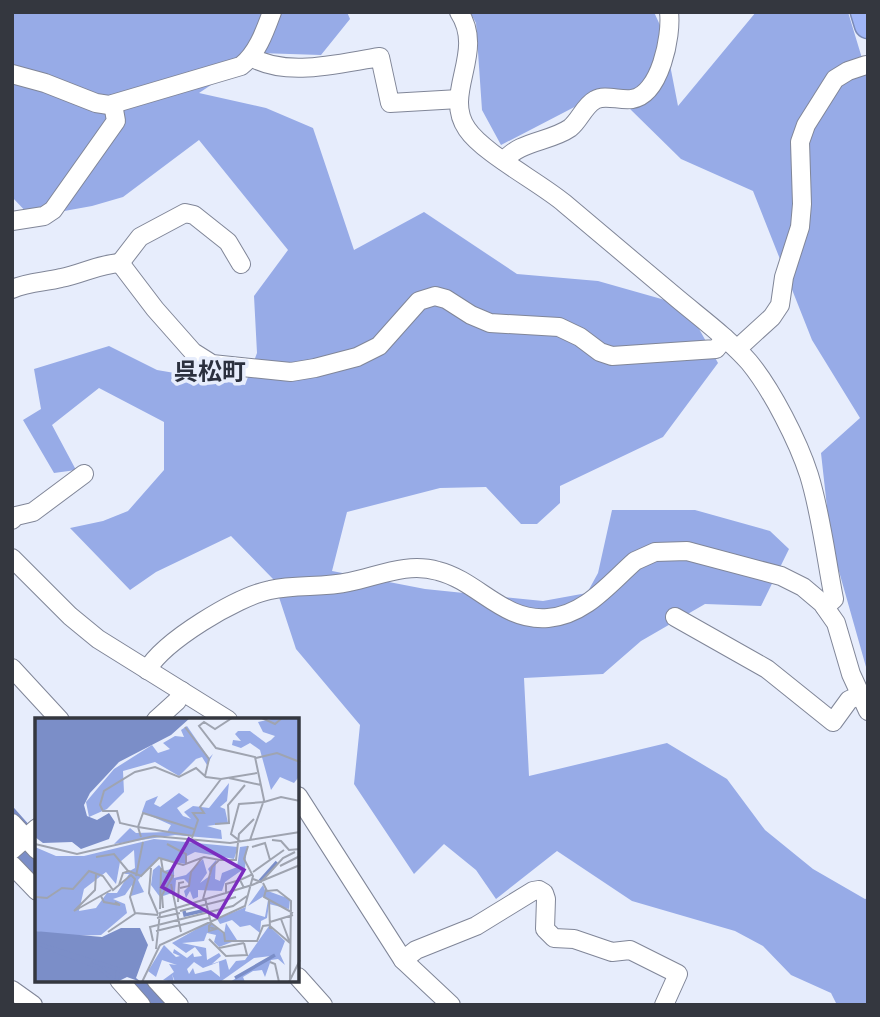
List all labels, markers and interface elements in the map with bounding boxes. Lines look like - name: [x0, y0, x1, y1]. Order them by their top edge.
- district label: 呉松町: [174, 356, 246, 385]
- inset map: [35, 718, 299, 982]

